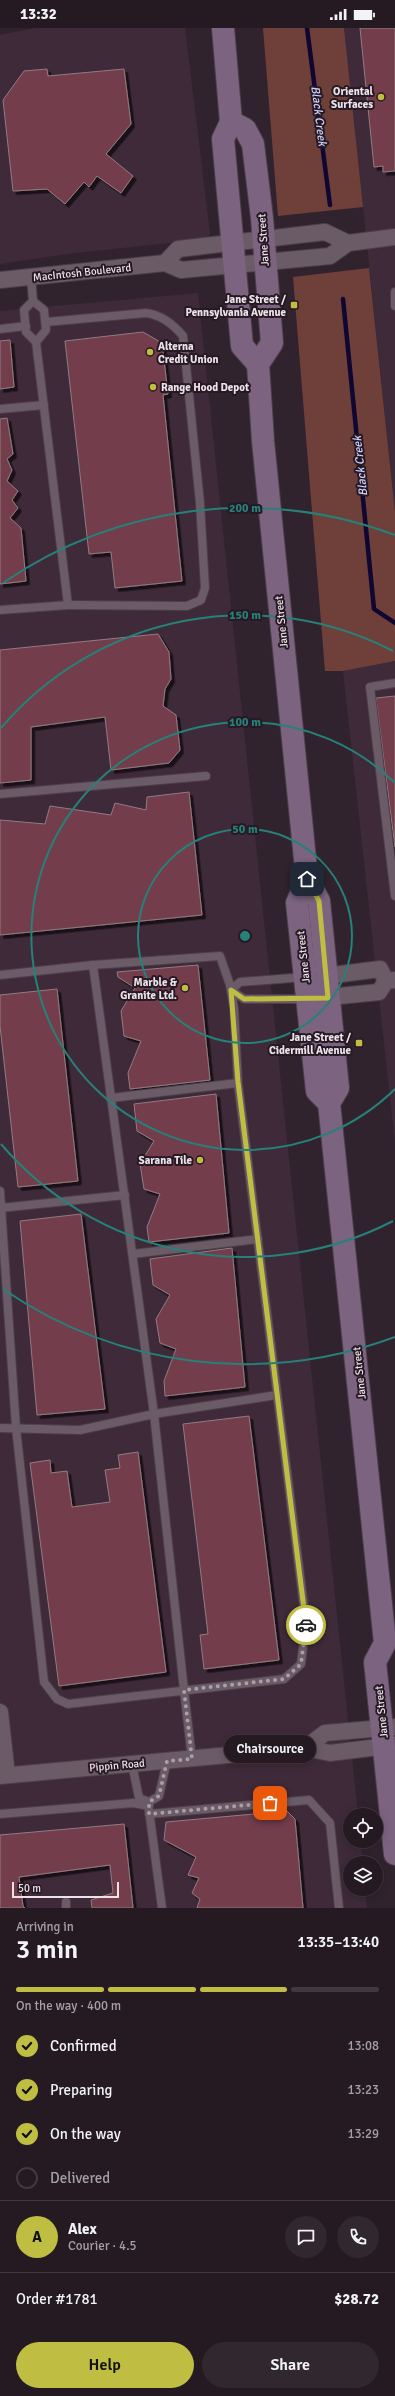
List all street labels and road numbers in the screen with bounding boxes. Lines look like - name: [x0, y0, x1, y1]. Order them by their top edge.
- street label: Jane Street: [255, 213, 272, 267]
- street label: MacIntosh Boulevard: [32, 261, 132, 284]
- street label: Jane Street: [272, 595, 291, 649]
- street label: Jane Street: [294, 930, 313, 984]
- street label: Jane Street: [350, 1346, 369, 1400]
- street label: Jane Street: [372, 1685, 391, 1739]
- street label: Pippin Road: [89, 1757, 146, 1774]

